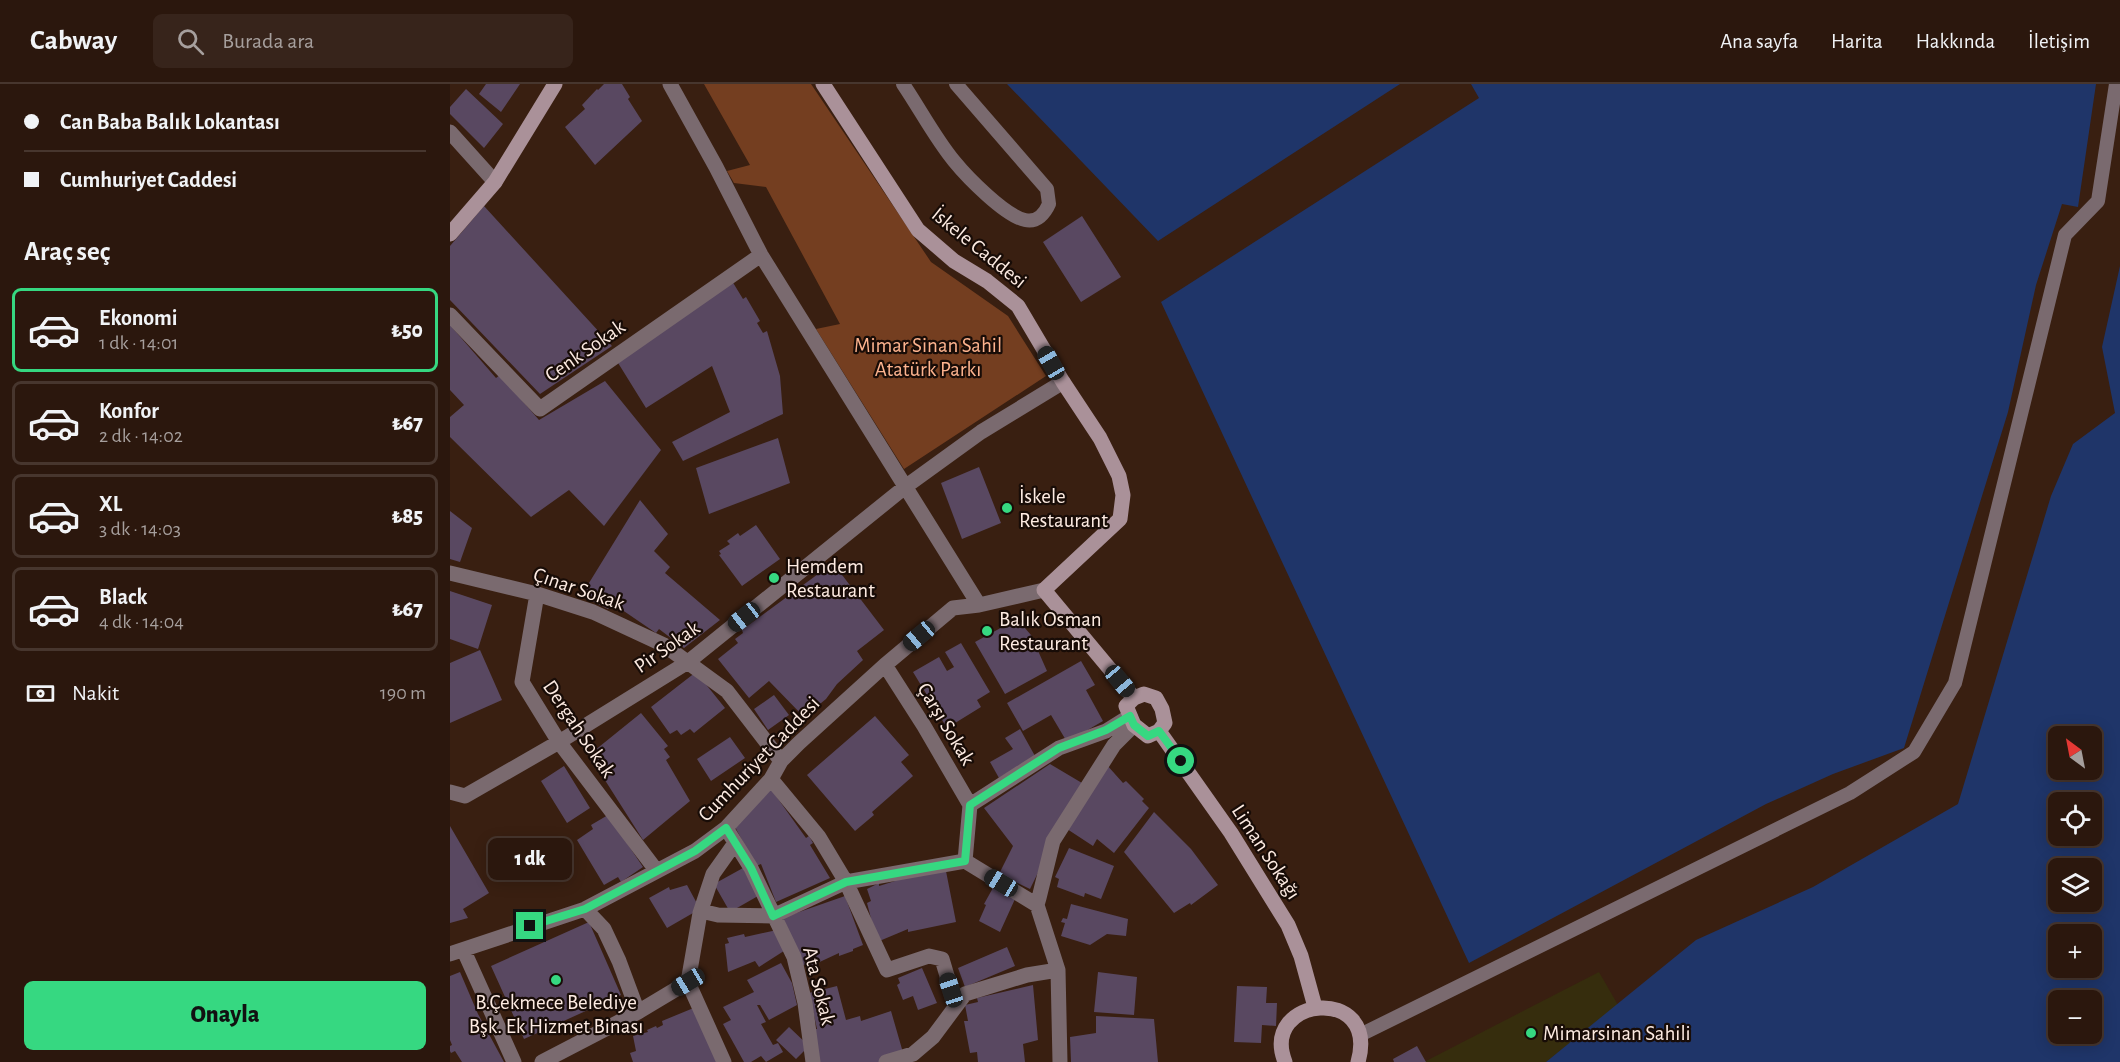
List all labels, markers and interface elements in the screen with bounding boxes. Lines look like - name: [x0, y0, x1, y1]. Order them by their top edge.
- search box: [153, 14, 573, 68]
- icon: search: [174, 25, 207, 58]
- text: Cabway: [30, 27, 117, 55]
- text: Burada ara: [222, 30, 314, 52]
- text: Ana sayfa: [1720, 31, 1798, 52]
- text: Harita: [1831, 31, 1883, 52]
- text: Hakkında: [1916, 31, 1995, 52]
- text: İletişim: [2028, 31, 2090, 52]
- text: Can Baba Balık Lokantası: [60, 111, 280, 133]
- text: Cumhuriyet Caddesi: [60, 169, 237, 191]
- street label: İskele Caddesi: [928, 203, 1031, 292]
- text: Araç seç: [24, 238, 110, 265]
- icon: car: [27, 303, 81, 357]
- text: Ekonomi: [99, 307, 178, 329]
- street label: Cenk Sokak: [541, 316, 629, 386]
- text: ₺50: [391, 319, 423, 341]
- text: 1 dk · 14:01: [99, 333, 178, 353]
- park label: Mimar Sinan Sahil Atatürk Parkı: [854, 335, 1002, 380]
- car: [1034, 343, 1068, 383]
- icon: car: [27, 396, 81, 450]
- text: Konfor: [99, 400, 159, 422]
- text: ₺67: [392, 412, 423, 434]
- text: 2 dk · 14:02: [99, 426, 183, 446]
- place label: İskele Restaurant: [1019, 485, 1108, 531]
- icon: car: [27, 489, 81, 543]
- text: XL: [99, 493, 122, 515]
- marker: İskele Restaurant: [1000, 501, 1014, 515]
- text: ₺85: [392, 505, 423, 527]
- text: 3 dk · 14:03: [99, 519, 181, 539]
- place label: Hemdem Restaurant: [786, 556, 875, 601]
- street label: Çınar Sokak: [531, 564, 628, 614]
- marker: Hemdem Restaurant: [767, 571, 781, 585]
- icon: car: [27, 582, 81, 636]
- text: Black: [99, 586, 147, 608]
- text: ₺67: [392, 598, 423, 620]
- car: [724, 599, 764, 635]
- place label: Balık Osman Restaurant: [999, 609, 1102, 654]
- text: 4 dk · 14:04: [99, 612, 184, 632]
- street label: Pir Sokak: [630, 617, 704, 677]
- car: [899, 618, 939, 654]
- marker: Balık Osman Restaurant: [980, 624, 994, 638]
- car: [1102, 661, 1138, 701]
- icon: cash: [24, 677, 57, 710]
- street label: Dergah Sokak: [539, 677, 619, 782]
- street label: Çarşı Sokak: [913, 679, 979, 769]
- text: Nakit: [72, 682, 119, 704]
- text: 190 m: [380, 683, 426, 703]
- street label: Cumhuriyet Caddesi: [694, 692, 824, 826]
- north arrow: [2048, 726, 2102, 780]
- map controls: [2048, 726, 2102, 1044]
- route start: [1167, 747, 1194, 774]
- button: locate: [2048, 792, 2102, 846]
- street label: Liman Sokağı: [1228, 801, 1304, 903]
- callout: 1 dk: [488, 839, 572, 881]
- text: 1 dk: [514, 849, 546, 869]
- button: layers: [2048, 858, 2102, 912]
- car: [981, 866, 1021, 900]
- route end: [516, 912, 543, 939]
- button: +: [2048, 924, 2102, 978]
- street label: Ata Sokak: [799, 945, 839, 1028]
- car: [668, 965, 708, 999]
- car: [937, 970, 965, 1010]
- marker: B.Çekmece Belediye Bşk. Ek Hizmet Binası: [549, 973, 563, 987]
- button: Onayla: [24, 981, 426, 1050]
- button: −: [2048, 990, 2102, 1044]
- place label: B.Çekmece Belediye Bşk. Ek Hizmet Binası: [469, 992, 643, 1037]
- place label: Mimarsinan Sahili: [1543, 1023, 1691, 1044]
- marker: Mimarsinan Sahili: [1524, 1026, 1538, 1040]

